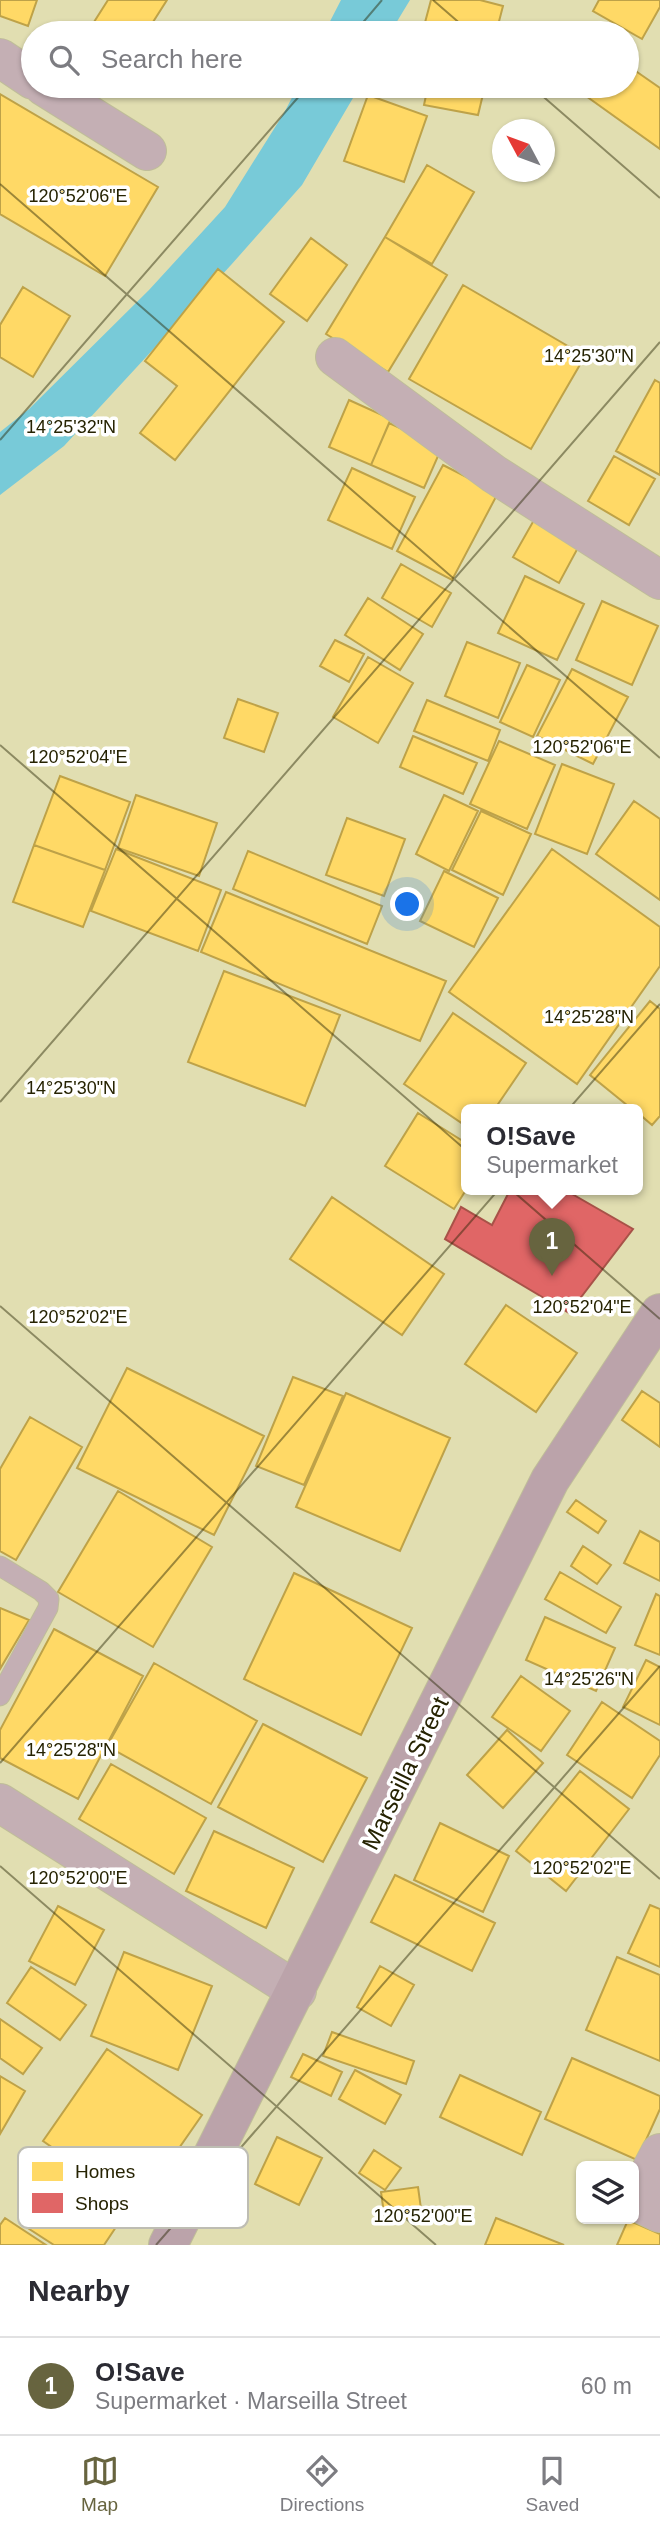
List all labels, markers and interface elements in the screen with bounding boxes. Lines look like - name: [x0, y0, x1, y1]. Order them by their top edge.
- search box: [21, 21, 639, 98]
- icon: search: [45, 41, 83, 79]
- text: Search here: [101, 44, 243, 74]
- north arrow: [492, 119, 555, 182]
- text: 120°52'06"E: [28, 186, 128, 206]
- text: 14°25'30"N: [544, 346, 634, 366]
- text: 14°25'32"N: [26, 417, 116, 437]
- text: 120°52'06"E: [532, 737, 632, 757]
- text: 120°52'04"E: [28, 747, 128, 767]
- your location: [390, 887, 424, 921]
- text: 14°25'28"N: [544, 1007, 634, 1027]
- text: 14°25'30"N: [26, 1078, 116, 1098]
- popup: [461, 1104, 643, 1195]
- text: O!Save: [486, 1121, 576, 1151]
- text: Supermarket: [486, 1152, 618, 1178]
- pin: 1: [529, 1218, 575, 1276]
- text: 120°52'04"E: [532, 1297, 632, 1317]
- text: 120°52'02"E: [28, 1307, 128, 1327]
- text: 14°25'26"N: [544, 1669, 634, 1689]
- street label: Marseilla Street: [356, 1692, 454, 1854]
- text: 14°25'28"N: [26, 1740, 116, 1760]
- text: 120°52'02"E: [532, 1858, 632, 1878]
- text: 120°52'00"E: [28, 1868, 128, 1888]
- legend: [18, 2147, 248, 2228]
- text: Homes: [75, 2161, 135, 2182]
- map controls: [576, 2161, 639, 2224]
- button: layers: [576, 2161, 639, 2224]
- text: Shops: [75, 2193, 129, 2214]
- text: 120°52'00"E: [373, 2206, 473, 2226]
- text: Nearby: [28, 2274, 130, 2307]
- text: O!Save: [95, 2357, 185, 2387]
- text: 1: [45, 2373, 57, 2399]
- text: 60 m: [581, 2373, 632, 2399]
- text: Supermarket · Marseilla Street: [95, 2388, 407, 2414]
- tab: Map: [81, 2452, 119, 2516]
- tab: Directions: [280, 2452, 364, 2516]
- tab: Saved: [525, 2452, 579, 2516]

